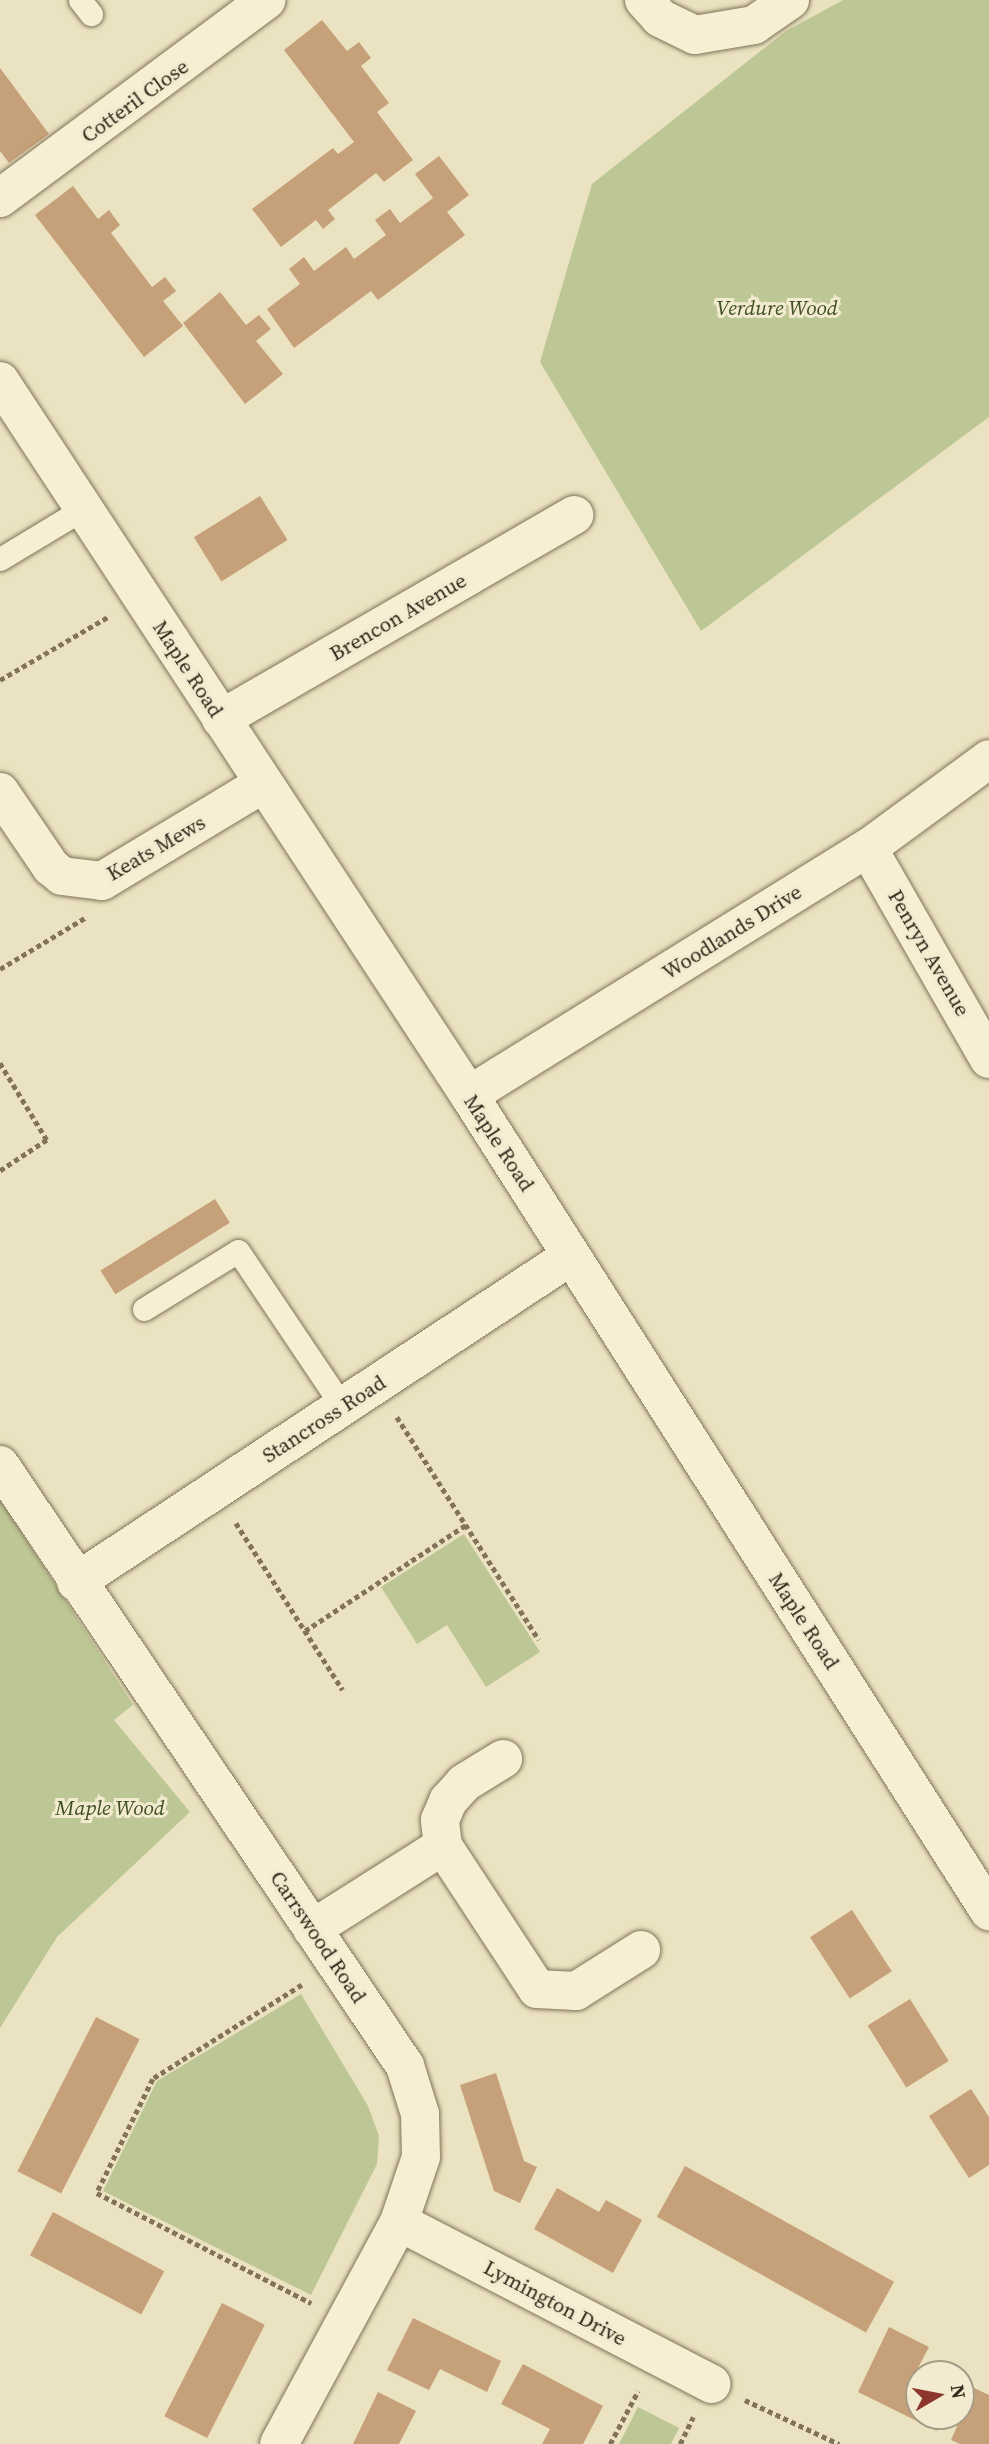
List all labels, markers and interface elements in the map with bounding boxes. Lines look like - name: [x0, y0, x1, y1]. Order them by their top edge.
- street label: Cotteril Close: [77, 54, 193, 148]
- park label: Verdure Wood: [716, 295, 838, 321]
- street label: Brencon Avenue: [325, 568, 471, 666]
- street label: Maple Road: [147, 616, 229, 722]
- street label: Keats Mews: [102, 810, 210, 886]
- street label: Woodlands Drive: [658, 879, 806, 985]
- street label: Penryn Avenue: [883, 885, 975, 1021]
- street label: Maple Road: [458, 1090, 540, 1196]
- street label: Stancross Road: [258, 1370, 390, 1468]
- street label: Maple Road: [763, 1568, 845, 1674]
- park label: Maple Wood: [55, 1795, 165, 1821]
- street label: Carrswood Road: [265, 1866, 371, 2008]
- street label: Lymington Drive: [479, 2255, 631, 2351]
- north arrow: [905, 2360, 975, 2430]
- text: N: [945, 2383, 973, 2401]

